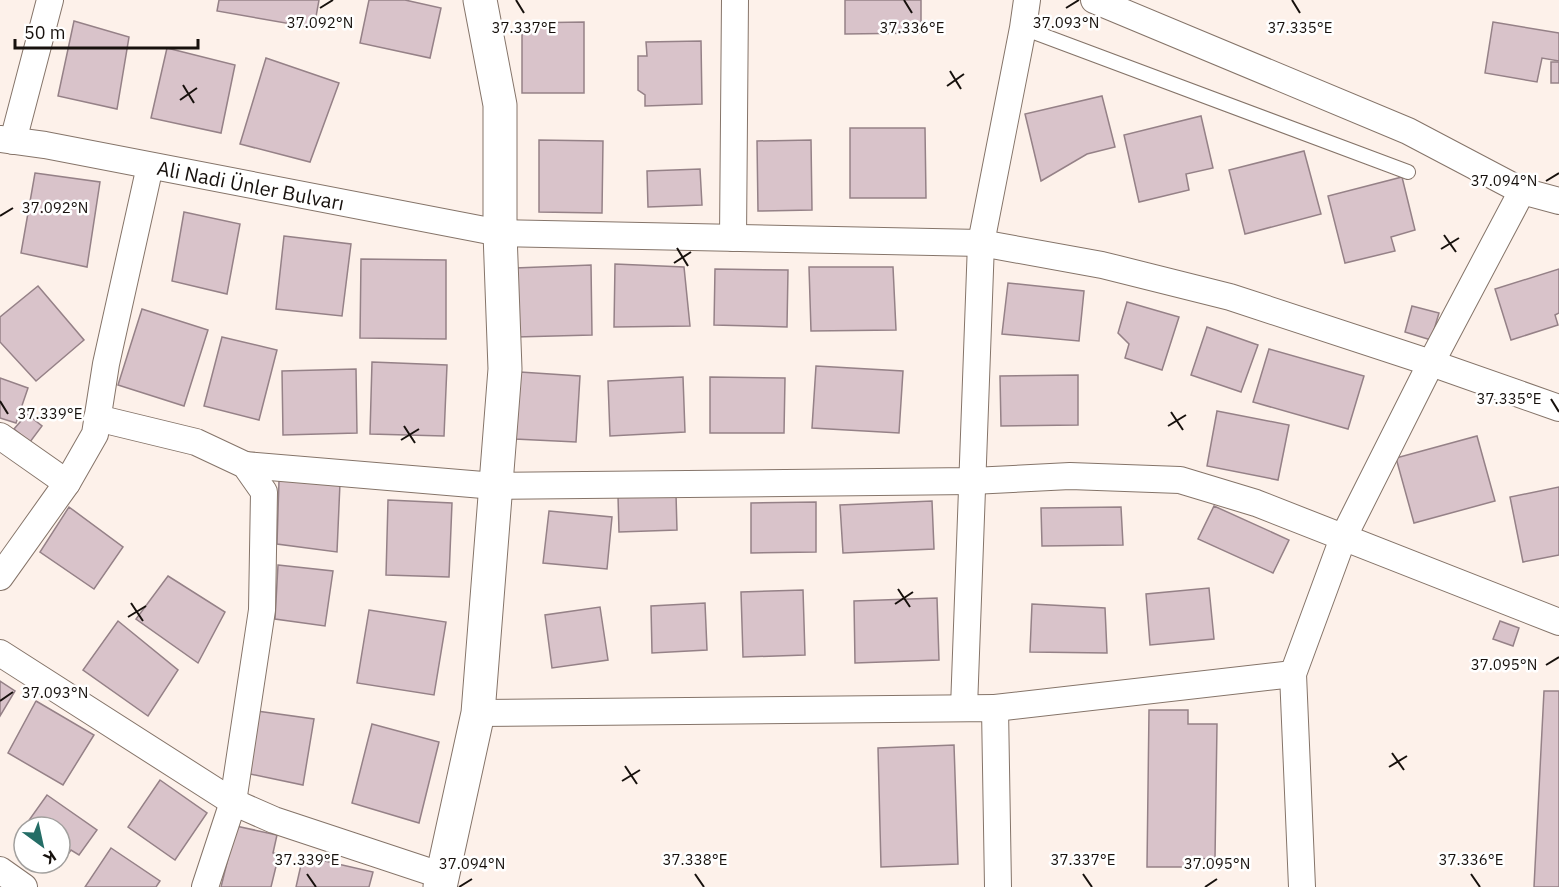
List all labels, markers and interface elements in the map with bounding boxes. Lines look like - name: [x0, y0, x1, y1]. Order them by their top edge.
- scale bar: [15, 12, 198, 50]
- text: 37.092°N: [287, 13, 353, 32]
- text: 37.093°N: [1033, 13, 1099, 32]
- text: 37.337°E: [492, 18, 556, 37]
- text: 37.336°E: [880, 18, 944, 37]
- text: 37.335°E: [1268, 18, 1332, 37]
- text: 50 m: [24, 21, 66, 44]
- street label: Ali Nadi Ünler Bulvarı: [155, 154, 347, 216]
- text: 37.094°N: [1471, 171, 1537, 190]
- text: 37.092°N: [22, 198, 88, 217]
- text: 37.335°E: [1477, 389, 1541, 408]
- text: 37.339°E: [18, 404, 82, 423]
- text: 37.095°N: [1471, 655, 1537, 674]
- text: 37.093°N: [22, 683, 88, 702]
- north arrow: [12, 815, 72, 875]
- text: K: [40, 846, 60, 869]
- text: 37.339°E: [275, 850, 339, 869]
- text: 37.338°E: [663, 850, 727, 869]
- text: 37.337°E: [1051, 850, 1115, 869]
- text: 37.336°E: [1439, 850, 1503, 869]
- text: 37.094°N: [439, 854, 505, 873]
- text: 37.095°N: [1184, 854, 1250, 873]

